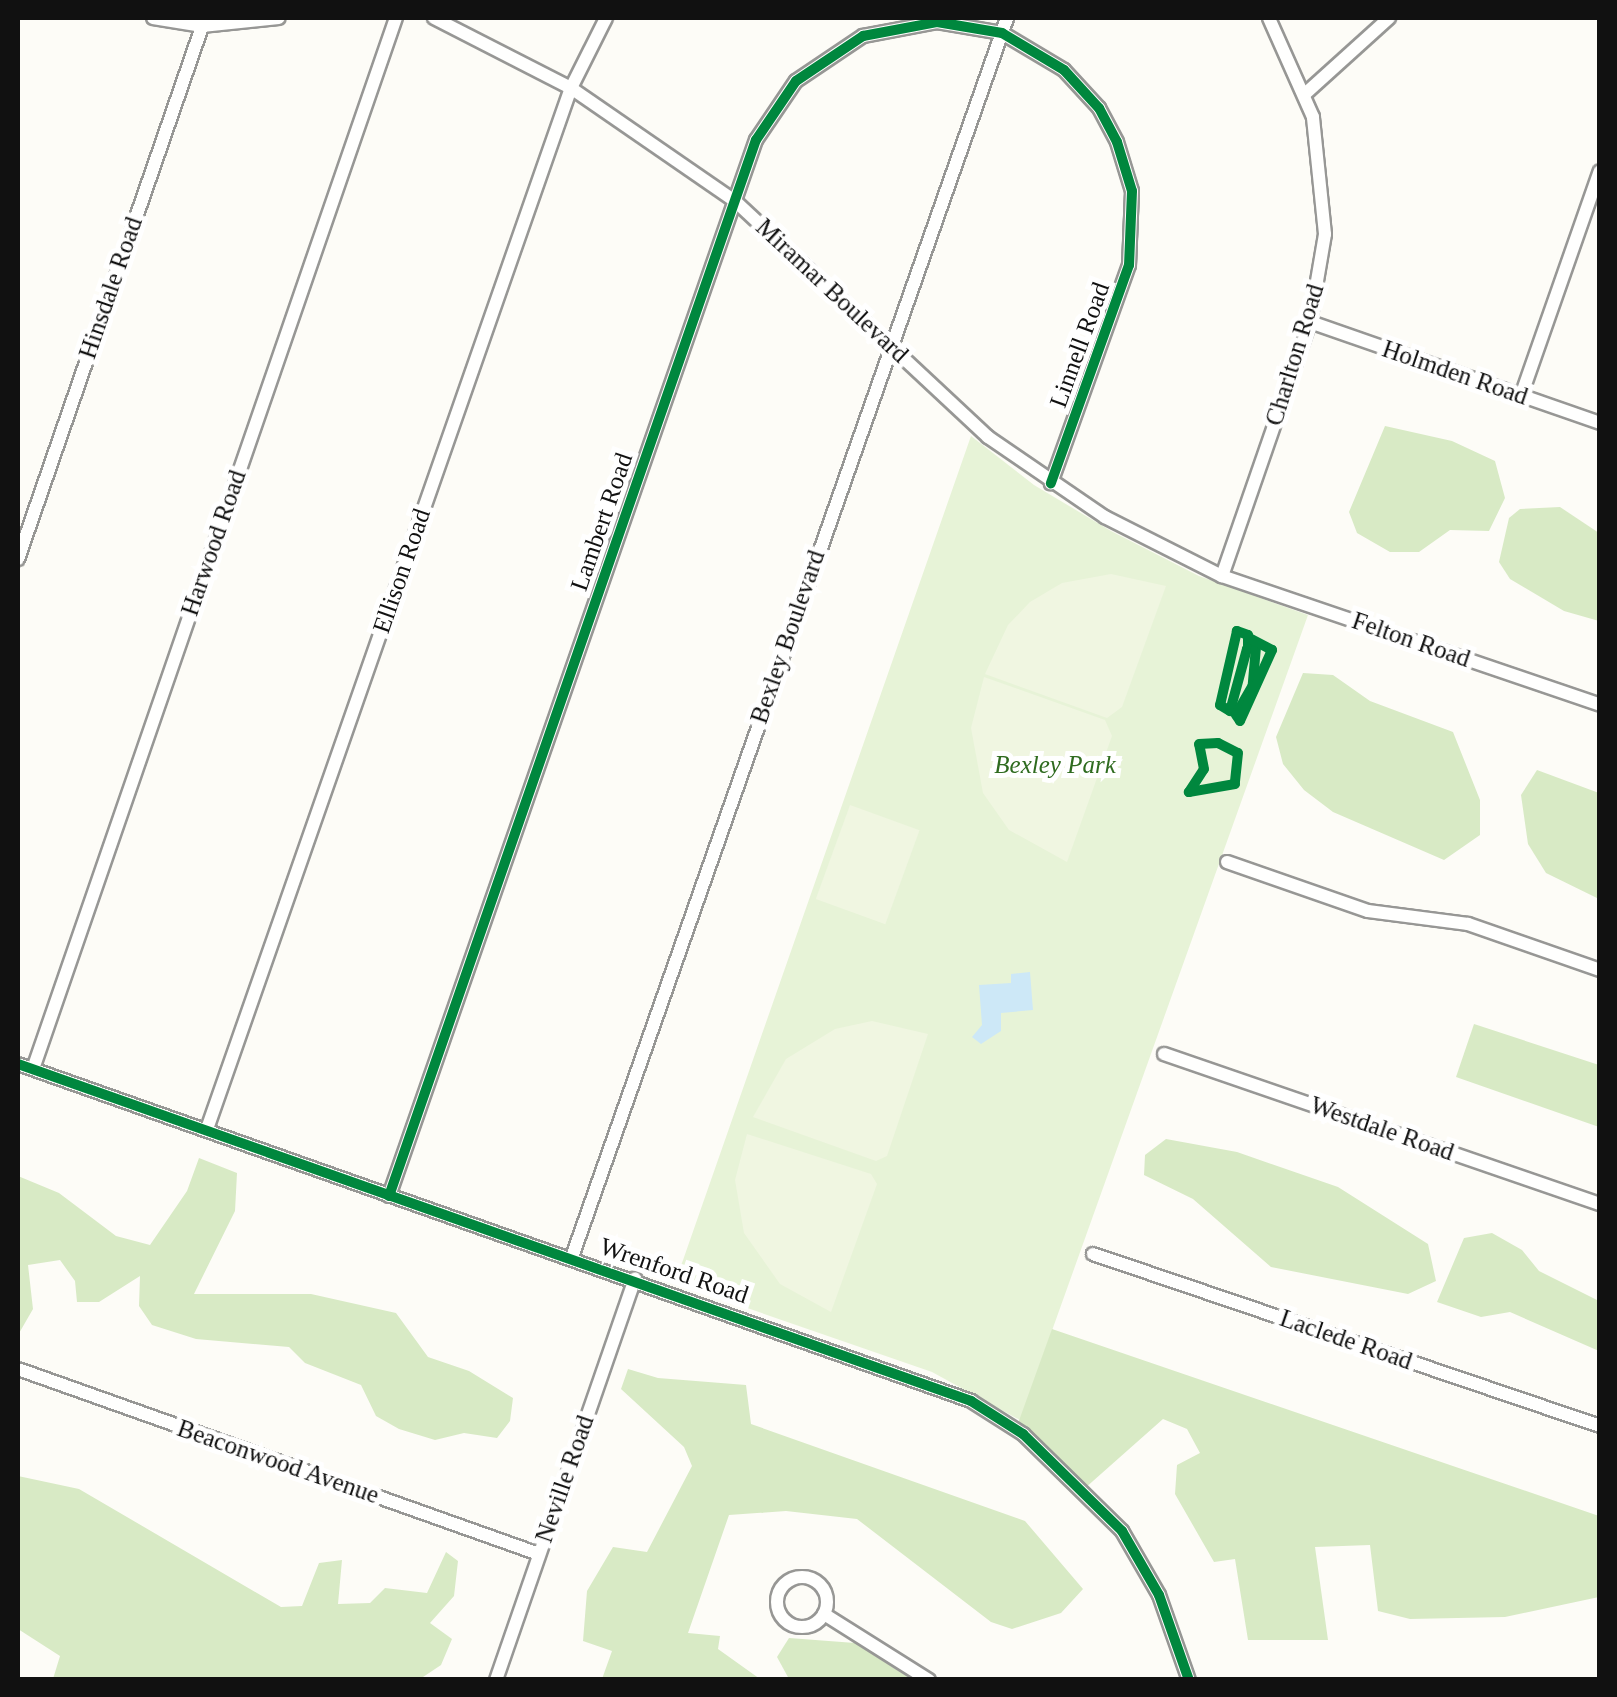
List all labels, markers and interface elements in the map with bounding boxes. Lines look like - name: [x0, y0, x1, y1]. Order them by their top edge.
- street label: Hinsdale Road: [73, 213, 149, 363]
- street label: Miramar Boulevard: [749, 213, 915, 369]
- street label: Linnell Road: [1043, 278, 1117, 412]
- street label: Charlton Road: [1259, 281, 1331, 429]
- street label: Holmden Road: [1378, 334, 1532, 412]
- street label: Lambert Road: [564, 449, 640, 595]
- street label: Harwood Road: [175, 466, 253, 620]
- street label: Ellison Road: [367, 505, 437, 637]
- street label: Bexley Boulevard: [744, 546, 832, 728]
- street label: Felton Road: [1348, 606, 1474, 674]
- park label: Bexley Park: [994, 750, 1116, 780]
- street label: Westdale Road: [1306, 1090, 1458, 1168]
- street label: Wrenford Road: [596, 1232, 752, 1310]
- street label: Laclede Road: [1276, 1303, 1416, 1377]
- street label: Neville Road: [529, 1411, 601, 1547]
- street label: Beaconwood Avenue: [173, 1413, 383, 1511]

